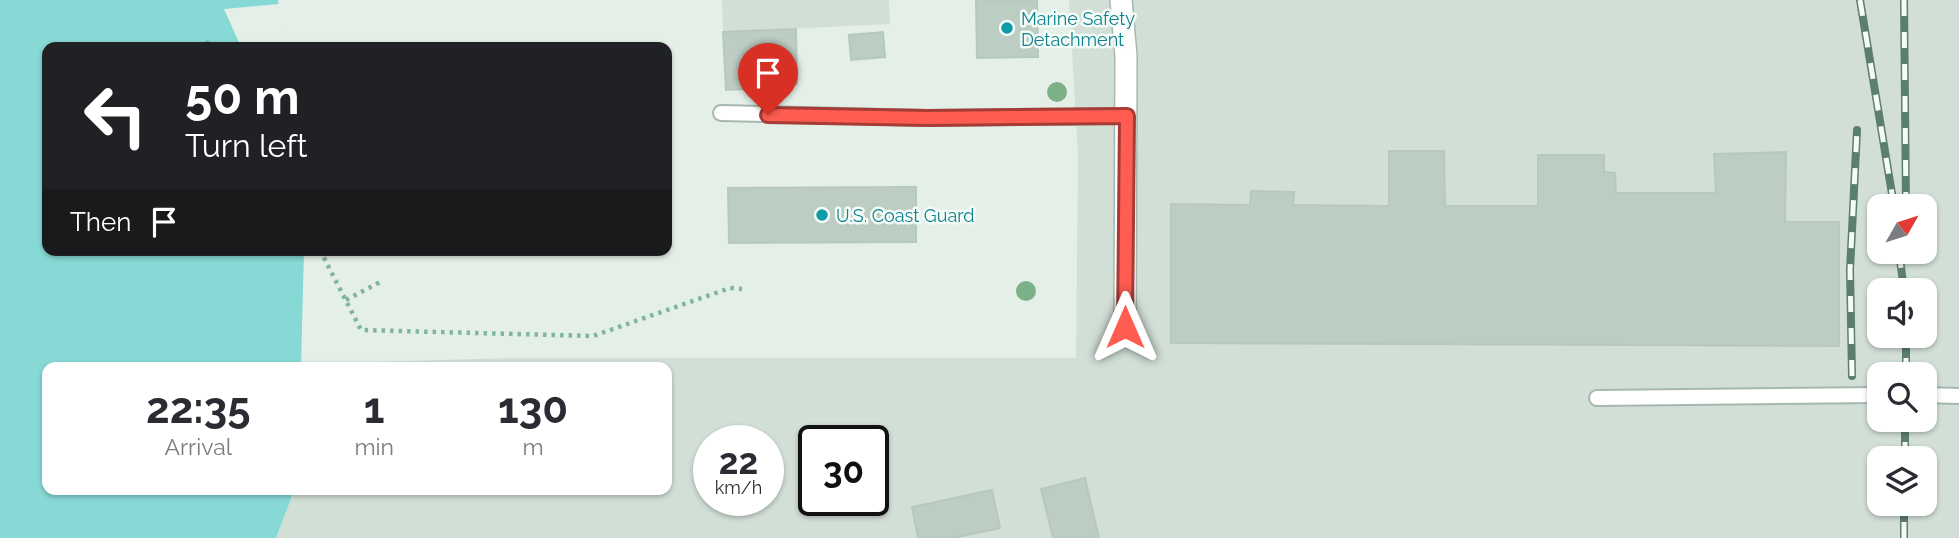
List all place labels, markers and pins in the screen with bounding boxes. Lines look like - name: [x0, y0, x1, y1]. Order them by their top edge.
- place label: Marine Safety Detachment: [1021, 8, 1135, 50]
- marker: Marine Safety Detachment: [999, 20, 1015, 36]
- pin: [738, 43, 798, 115]
- place label: U.S. Coast Guard: [836, 205, 974, 226]
- marker: U.S. Coast Guard: [814, 207, 830, 223]

